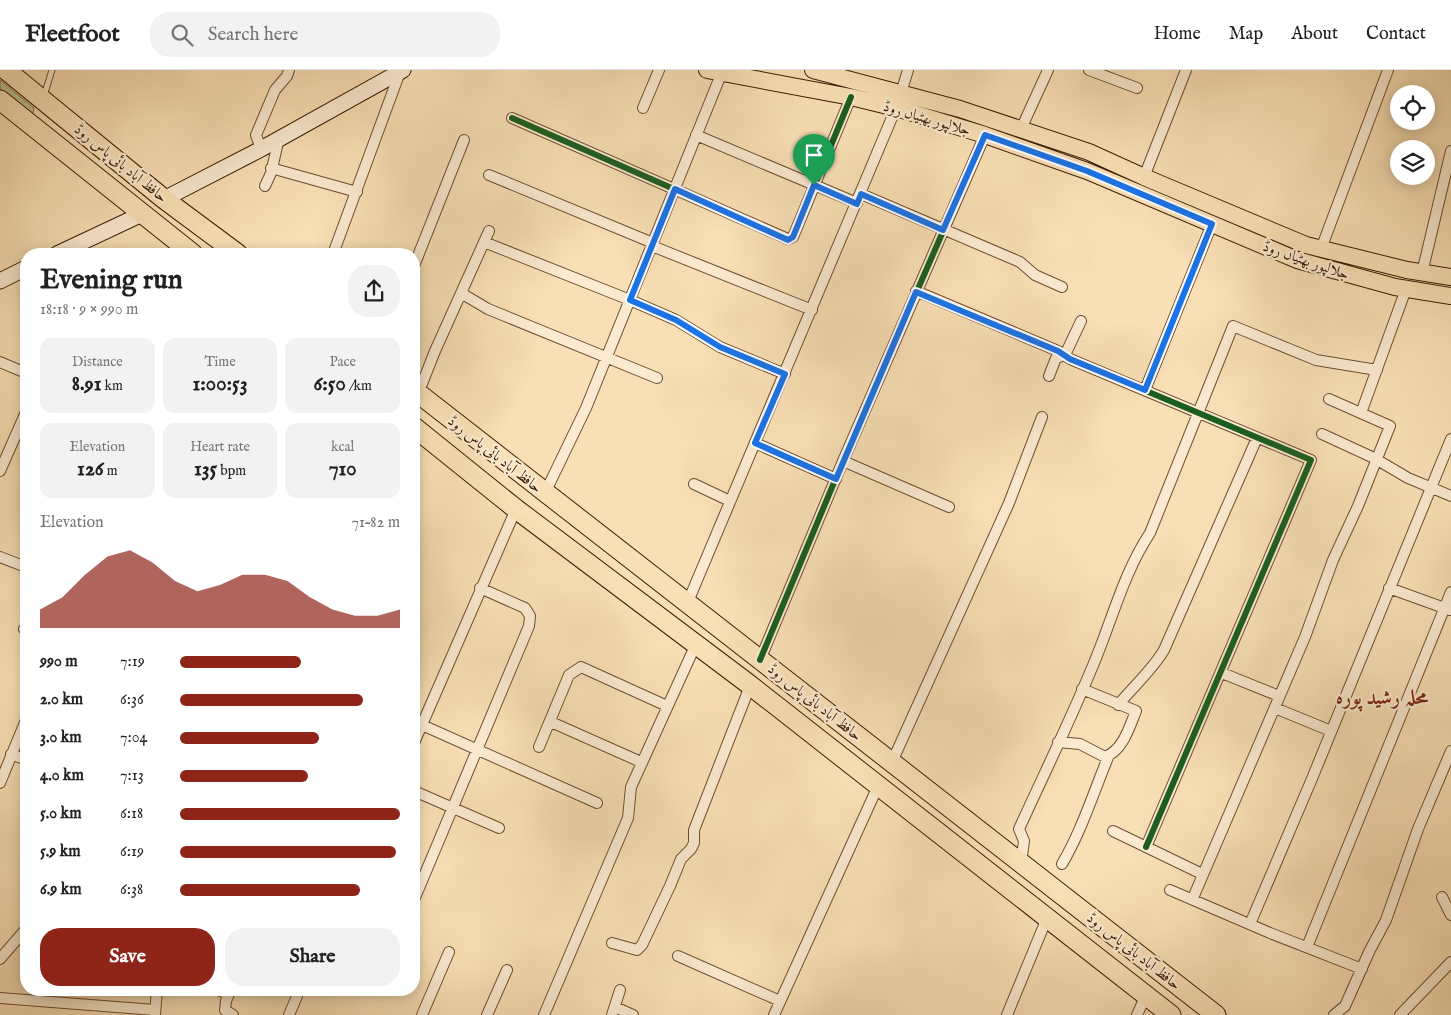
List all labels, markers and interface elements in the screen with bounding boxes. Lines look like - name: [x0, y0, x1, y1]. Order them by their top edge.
- search box: [150, 12, 500, 57]
- text: Fleetfoot: [25, 19, 120, 50]
- icon: search: [168, 21, 196, 49]
- text: Search here: [208, 23, 298, 47]
- text: Home: [1154, 23, 1201, 46]
- text: Map: [1229, 23, 1263, 46]
- text: About: [1291, 23, 1338, 46]
- text: Contact: [1366, 23, 1426, 46]
- map controls: [1390, 85, 1435, 185]
- button: locate: [1390, 85, 1435, 130]
- street label: جلالپور بھٹیاں روڈ: [881, 97, 973, 140]
- street label: حافظ آباد بائی پاس روڈ: [69, 120, 171, 208]
- pin: [793, 134, 835, 185]
- button: layers: [1390, 140, 1435, 185]
- icon: arrive: [800, 141, 828, 169]
- street label: جلالپور بھٹیاں روڈ: [1260, 237, 1352, 284]
- text: Evening run: [40, 263, 183, 298]
- button: share: [348, 265, 400, 317]
- text: 18:18 · 9 × 990 m: [40, 300, 138, 320]
- text: Distance: [72, 353, 123, 371]
- text: Time: [204, 353, 236, 371]
- text: Pace: [329, 353, 356, 371]
- text: 8.91: [72, 371, 101, 398]
- text: 1:00:53: [193, 371, 247, 398]
- text: 6:50: [313, 371, 346, 398]
- text: km: [101, 377, 123, 395]
- text: /km: [346, 377, 372, 395]
- street label: حافظ آباد بائی پاس روڈ: [443, 412, 546, 498]
- text: Elevation: [70, 438, 125, 456]
- text: Heart rate: [190, 438, 250, 456]
- text: kcal: [331, 438, 354, 456]
- text: 126: [77, 456, 104, 483]
- text: 135: [194, 456, 217, 483]
- text: 710: [329, 456, 357, 483]
- text: m: [104, 462, 118, 480]
- text: bpm: [217, 462, 246, 480]
- text: Elevation: [40, 513, 103, 533]
- text: 71–82 m: [352, 513, 400, 533]
- text: 990 m: [40, 652, 78, 672]
- text: 7:19: [120, 652, 145, 672]
- street label: حافظ آباد بائی پاس روڈ: [763, 660, 866, 746]
- district label: محلہ رشید پورہ: [1336, 686, 1429, 712]
- text: 2.0 km: [40, 690, 83, 710]
- text: 6:36: [120, 690, 144, 710]
- text: 3.0 km: [40, 728, 82, 748]
- text: 7:04: [120, 728, 147, 748]
- text: 4.0 km: [40, 766, 84, 786]
- text: 7:13: [120, 766, 144, 786]
- text: 5.0 km: [40, 804, 82, 824]
- text: 6:18: [120, 804, 143, 824]
- text: 5.9 km: [40, 842, 81, 862]
- text: 6:19: [120, 842, 144, 862]
- text: 6.9 km: [40, 880, 82, 900]
- text: 6:38: [120, 880, 143, 900]
- street label: حافظ آباد بائی پاس روڈ: [1082, 909, 1185, 995]
- button: Save: [40, 928, 215, 986]
- button: Share: [225, 928, 400, 986]

